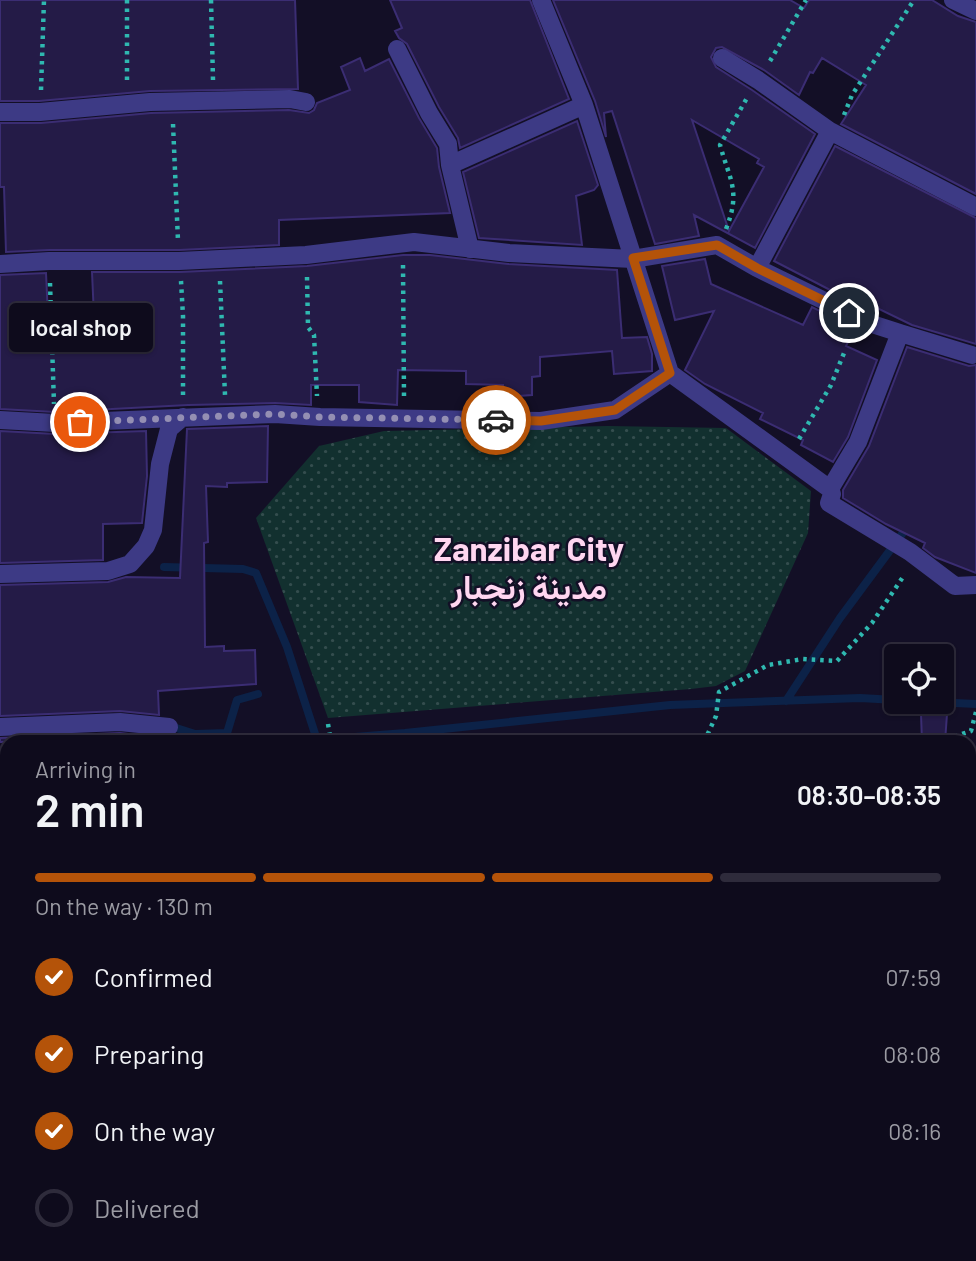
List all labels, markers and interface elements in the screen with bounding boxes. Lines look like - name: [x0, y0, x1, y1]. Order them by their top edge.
- pin: [819, 283, 879, 343]
- icon: home: [830, 294, 868, 332]
- callout: local shop: [8, 303, 152, 352]
- text: local shop: [30, 313, 132, 341]
- courier: [461, 385, 531, 455]
- pin: [50, 392, 110, 452]
- icon: car: [477, 401, 515, 439]
- icon: bag: [61, 403, 99, 441]
- district label: Zanzibar City مدينة زنجبار: [434, 528, 625, 608]
- map controls: [884, 644, 954, 714]
- button: locate: [884, 644, 954, 714]
- text: Arriving in: [35, 755, 136, 783]
- text: 08:30–08:35: [797, 779, 941, 810]
- text: 2 min: [35, 781, 144, 836]
- text: On the way · 130 m: [35, 892, 213, 920]
- icon: check: [35, 958, 73, 996]
- text: Confirmed: [94, 961, 213, 992]
- text: 07:59: [886, 963, 941, 991]
- icon: check: [35, 1035, 73, 1073]
- text: Preparing: [94, 1038, 204, 1069]
- text: 08:08: [883, 1040, 941, 1068]
- icon: check: [35, 1112, 73, 1150]
- text: On the way: [94, 1115, 215, 1146]
- text: 08:16: [888, 1117, 941, 1145]
- text: Delivered: [94, 1192, 200, 1223]

